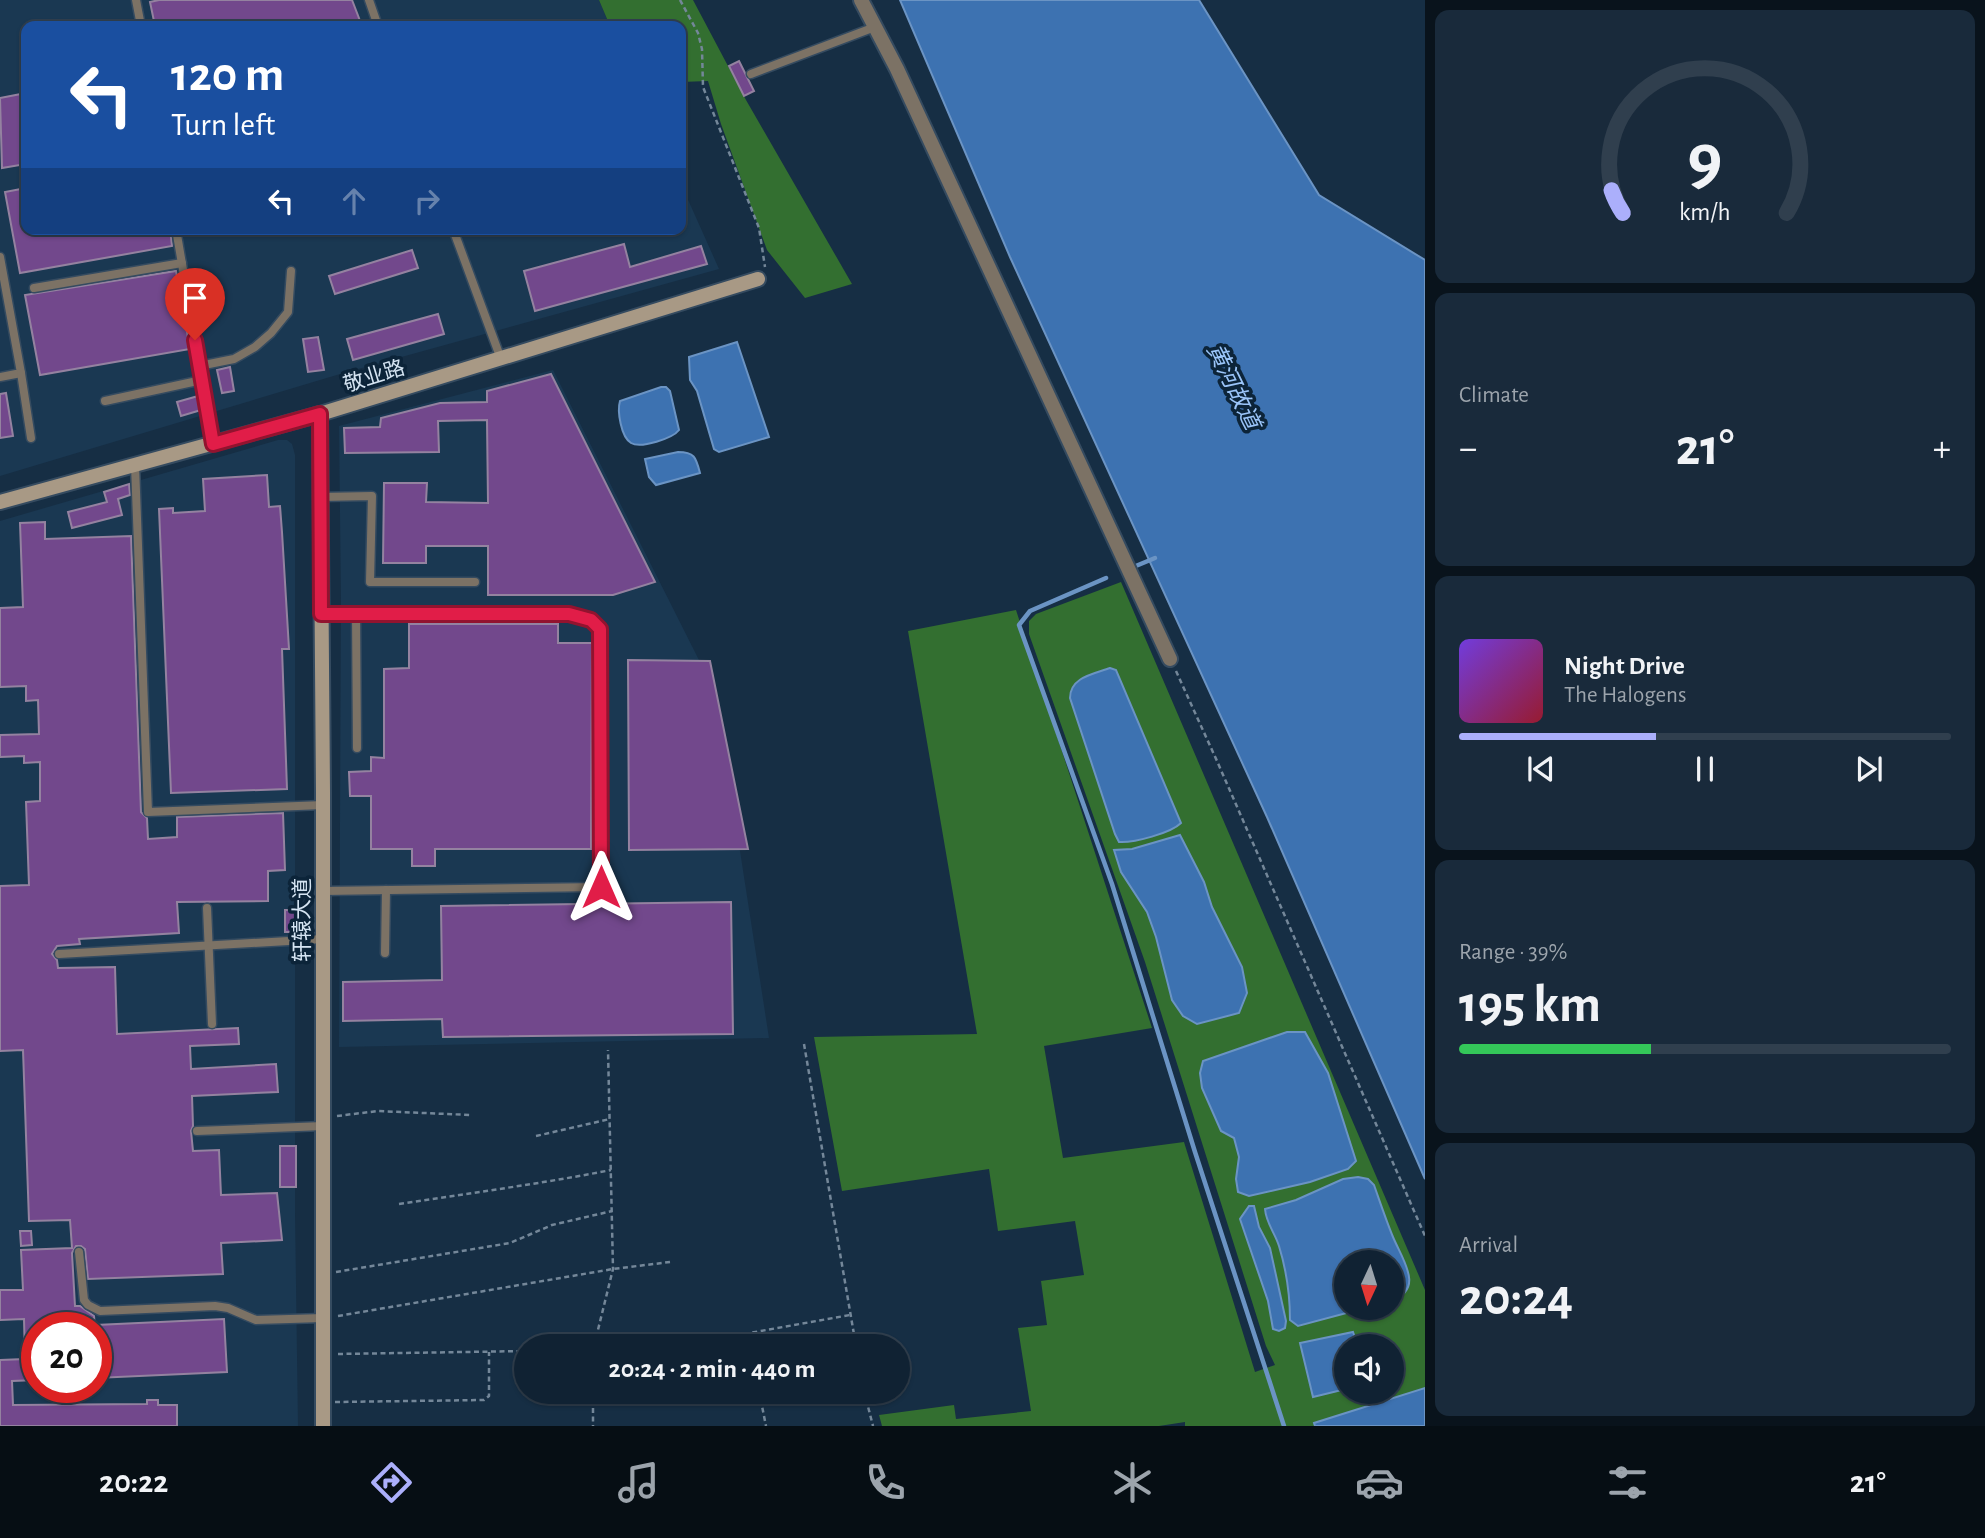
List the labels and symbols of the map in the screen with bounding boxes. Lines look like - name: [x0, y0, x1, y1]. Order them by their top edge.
- pin: [165, 268, 225, 340]
- water label: 黄河故道: [1202, 339, 1266, 436]
- street label: 敬业路: [341, 356, 407, 396]
- position arrow: [564, 850, 638, 924]
- street label: 轩辕大道: [291, 878, 313, 962]
- north arrow: [1334, 1250, 1404, 1320]
- speed limit sign: 20: [21, 1312, 112, 1403]

